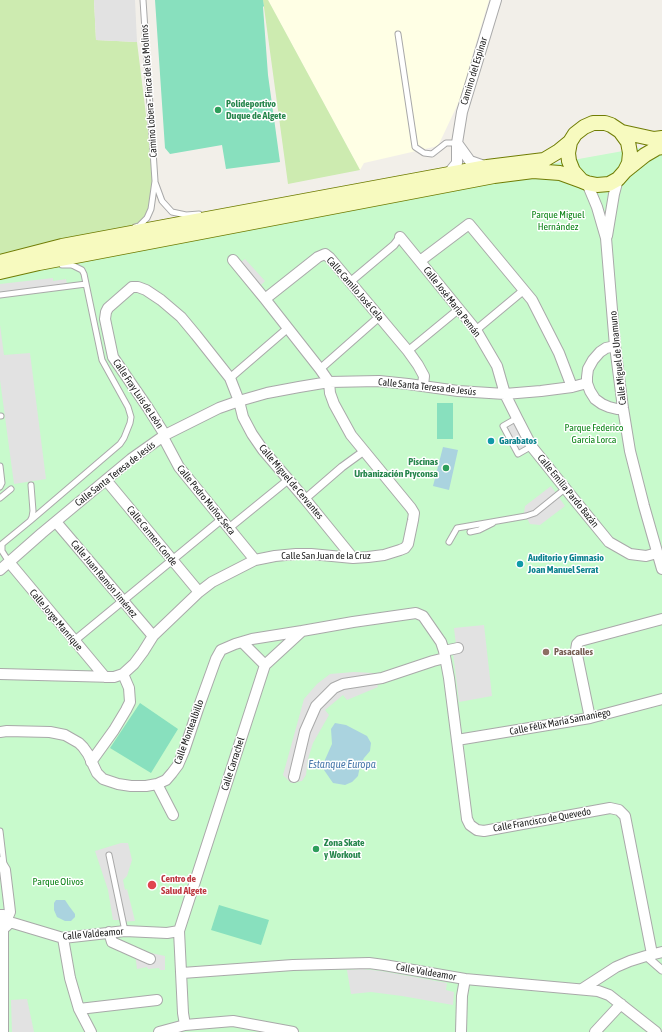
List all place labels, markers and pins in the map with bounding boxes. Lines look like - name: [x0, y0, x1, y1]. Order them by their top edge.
- place label: Polideportivo Duque de Algete: [226, 98, 286, 122]
- marker: Polideportivo Duque de Algete: [213, 105, 223, 115]
- place label: Garabatos: [499, 435, 537, 447]
- marker: Garabatos: [486, 436, 496, 446]
- place label: Piscinas Urbanización Pryconsa: [354, 456, 438, 480]
- marker: Piscinas Urbanización Pryconsa: [441, 463, 451, 473]
- place label: Auditorio y Gimnasio Joan Manuel Serrat: [528, 552, 604, 576]
- marker: Auditorio y Gimnasio Joan Manuel Serrat: [515, 559, 525, 569]
- place label: Pasacalles: [554, 646, 593, 658]
- marker: Pasacalles: [541, 647, 551, 657]
- place label: Zona Skate y Workout: [324, 837, 365, 860]
- marker: Zona Skate y Workout: [311, 844, 321, 854]
- place label: Centro de Salud Algete: [161, 873, 207, 896]
- marker: Centro de Salud Algete: [146, 879, 158, 891]

